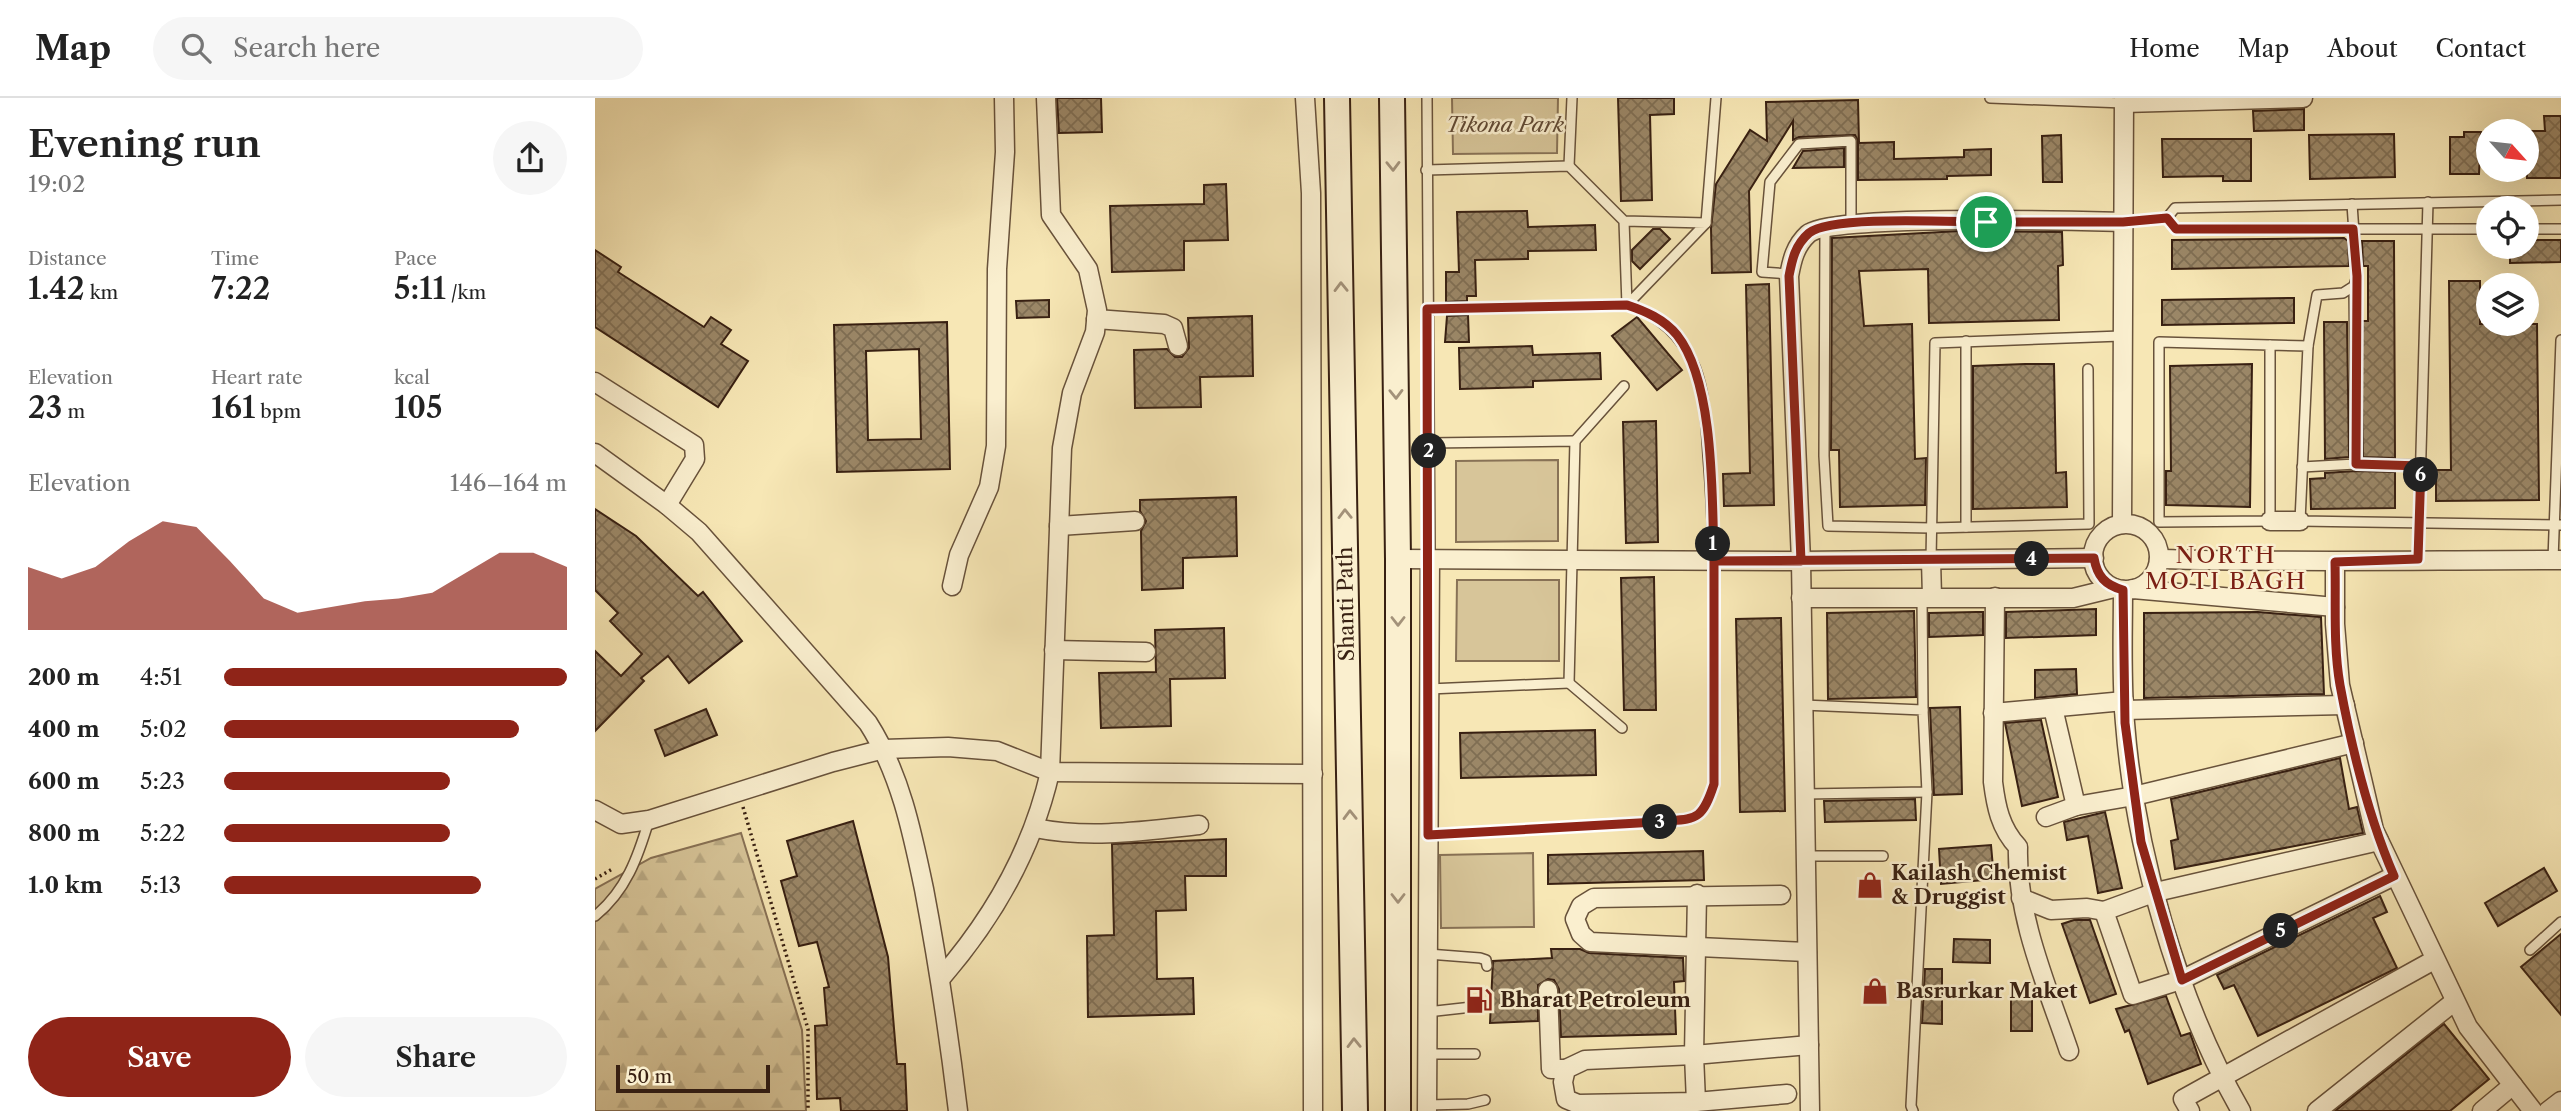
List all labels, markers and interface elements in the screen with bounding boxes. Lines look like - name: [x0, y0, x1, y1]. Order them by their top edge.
- search box: [153, 17, 643, 80]
- text: Map: [35, 28, 111, 69]
- icon: search: [177, 29, 215, 67]
- text: Search here: [233, 32, 380, 64]
- text: Home: [2129, 34, 2200, 63]
- text: Map: [2238, 34, 2289, 63]
- text: About: [2327, 34, 2398, 63]
- text: Contact: [2436, 34, 2526, 63]
- park label: Tikona Park: [1446, 112, 1564, 137]
- north arrow: [2476, 119, 2539, 182]
- map controls: [2476, 119, 2539, 336]
- text: Evening run: [28, 120, 261, 167]
- button: share: [493, 121, 567, 195]
- one-way arrow: [1385, 161, 1401, 172]
- text: 19:02: [28, 170, 85, 198]
- pin: [1956, 192, 2016, 252]
- button: locate: [2476, 196, 2539, 259]
- icon: arrive: [1967, 203, 2005, 241]
- text: Distance: [28, 247, 107, 270]
- text: Time: [211, 247, 259, 270]
- text: Pace: [394, 247, 437, 270]
- text: 1.42: [28, 270, 85, 307]
- text: 7:22: [211, 270, 270, 307]
- text: 5:11: [394, 270, 446, 307]
- button: layers: [2476, 273, 2539, 336]
- text: km: [85, 281, 118, 304]
- text: /km: [446, 281, 486, 304]
- one-way arrow: [1333, 281, 1348, 292]
- text: Elevation: [28, 366, 113, 389]
- text: Heart rate: [211, 366, 303, 389]
- text: kcal: [394, 366, 430, 389]
- text: 23: [28, 389, 62, 426]
- text: 161: [211, 389, 255, 426]
- text: 105: [394, 389, 443, 426]
- one-way arrow: [1388, 389, 1404, 399]
- text: m: [62, 400, 85, 423]
- text: bpm: [255, 400, 301, 423]
- pin: 2: [1411, 434, 1447, 468]
- text: 2: [1423, 439, 1434, 462]
- pin: 6: [2403, 458, 2438, 492]
- text: 6: [2415, 463, 2426, 486]
- text: Elevation: [28, 469, 131, 497]
- text: 146–164 m: [450, 469, 567, 497]
- one-way arrow: [1337, 509, 1352, 520]
- pin: 1: [1695, 526, 1731, 562]
- text: 1: [1708, 532, 1717, 555]
- district label: NORTH MOTI BAGH: [2145, 541, 2307, 595]
- pin: 4: [2015, 542, 2049, 576]
- street label: Shanti Path: [1332, 547, 1359, 662]
- text: 4: [2026, 547, 2037, 570]
- one-way arrow: [1390, 616, 1406, 627]
- text: 200 m: [28, 663, 100, 691]
- text: 4:51: [140, 663, 182, 691]
- text: 400 m: [28, 715, 100, 743]
- text: 5:02: [140, 715, 187, 743]
- text: 600 m: [28, 767, 100, 795]
- text: 5:23: [140, 767, 185, 795]
- pin: 3: [1643, 804, 1677, 840]
- one-way arrow: [1342, 810, 1357, 821]
- text: 3: [1654, 810, 1665, 833]
- text: 800 m: [28, 819, 100, 847]
- text: 5:22: [140, 819, 185, 847]
- place label: Kailash Chemist & Druggist: [1891, 860, 2067, 909]
- shop icon: Kailash Chemist & Druggist: [1855, 870, 1885, 900]
- text: 1.0 km: [28, 871, 103, 899]
- text: 5:13: [140, 871, 181, 899]
- one-way arrow: [1390, 893, 1406, 903]
- pin: 5: [2263, 914, 2299, 948]
- text: 5: [2275, 919, 2286, 942]
- shop icon: Basrurkar Maket: [1860, 976, 1890, 1006]
- place label: Basrurkar Maket: [1896, 978, 2078, 1003]
- fuel station icon: Bharat Petroleum: [1464, 985, 1494, 1015]
- place label: Bharat Petroleum: [1500, 987, 1691, 1012]
- button: Save: [28, 1017, 291, 1097]
- button: Share: [305, 1017, 567, 1097]
- one-way arrow: [1346, 1037, 1361, 1048]
- scale bar: [616, 1062, 770, 1094]
- text: 50 m: [627, 1065, 672, 1088]

